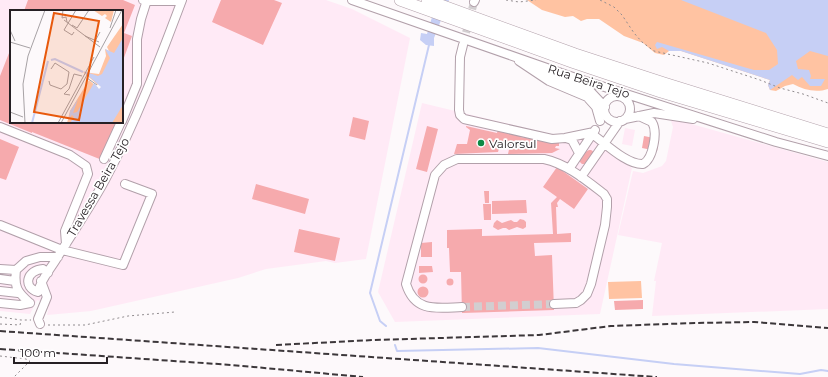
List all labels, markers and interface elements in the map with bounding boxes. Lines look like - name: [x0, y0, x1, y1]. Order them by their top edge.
- inset map: [10, 10, 123, 123]
- street label: Rua Beira Tejo: [546, 61, 632, 101]
- street label: Travessa Beira Tejo: [64, 135, 132, 239]
- place label: Valorsul: [489, 136, 536, 151]
- marker: Valorsul: [476, 138, 486, 148]
- scale bar: [14, 339, 107, 365]
- text: 100 m: [20, 345, 56, 360]

